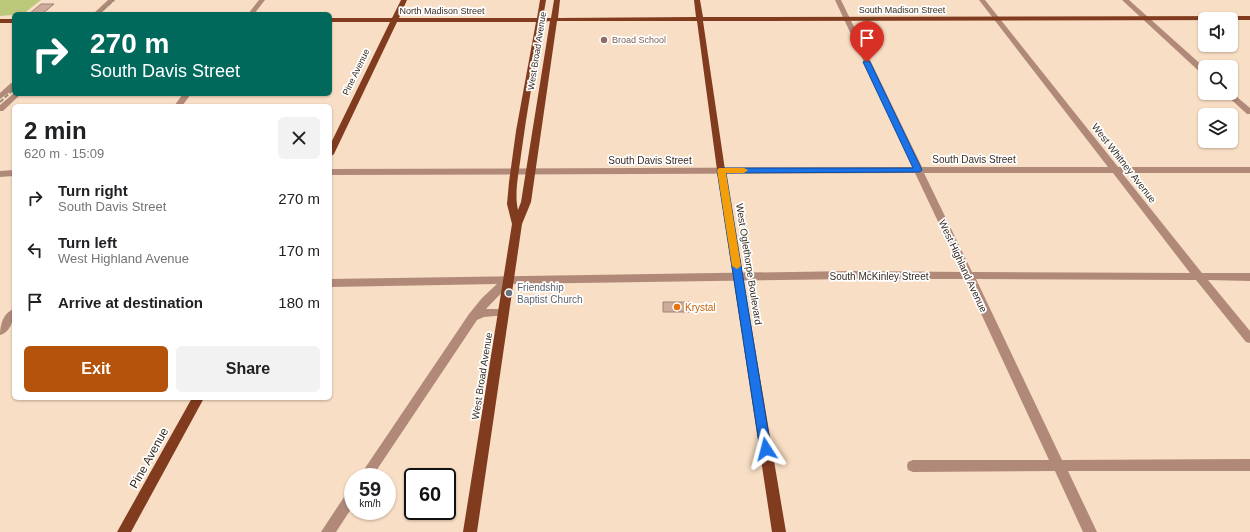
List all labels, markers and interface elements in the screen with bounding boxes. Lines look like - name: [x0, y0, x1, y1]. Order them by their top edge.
- street label: South Madison Street: [859, 5, 946, 15]
- street label: North Madison Street: [399, 6, 485, 16]
- street label: West Broad Avenue: [526, 11, 548, 91]
- map controls: [1198, 12, 1238, 148]
- button: sound: [1198, 12, 1238, 52]
- pin: [850, 21, 884, 62]
- icon: arrive: [856, 27, 878, 49]
- icon: right: [24, 28, 76, 80]
- text: 270 m: [90, 28, 169, 59]
- marker: Broad School: [599, 35, 609, 45]
- place label: Broad School: [612, 35, 666, 45]
- street label: Pine Avenue: [340, 47, 372, 97]
- button: search: [1198, 60, 1238, 100]
- text: South Davis Street: [90, 61, 240, 81]
- button: layers: [1198, 108, 1238, 148]
- text: 2 min: [24, 117, 87, 144]
- button: close: [278, 117, 320, 159]
- street label: West Whitney Avenue: [1090, 121, 1159, 205]
- text: 620 m · 15:09: [24, 146, 104, 161]
- street label: South Davis Street: [932, 154, 1016, 165]
- street label: South Davis Street: [608, 155, 692, 166]
- text: Turn right: [58, 182, 128, 199]
- icon: right: [24, 187, 46, 209]
- text: 270 m: [278, 190, 320, 207]
- text: South Davis Street: [58, 199, 166, 214]
- street label: West Oglethorpe Boulevard: [734, 203, 764, 325]
- street label: West Highland Avenue: [937, 218, 989, 314]
- text: Turn left: [58, 234, 117, 251]
- icon: left: [24, 239, 46, 261]
- text: 170 m: [278, 242, 320, 259]
- text: West Highland Avenue: [58, 251, 189, 266]
- street label: South McKinley Street: [830, 271, 929, 282]
- place label: Friendship Baptist Church: [517, 282, 583, 305]
- marker: Friendship Baptist Church: [504, 288, 514, 298]
- icon: arrive: [24, 291, 46, 313]
- text: Arrive at destination: [58, 294, 203, 311]
- text: 180 m: [278, 294, 320, 311]
- marker: Krystal: [672, 302, 682, 312]
- place label: Krystal: [685, 302, 716, 313]
- street label: West Broad Avenue: [470, 331, 494, 420]
- button: Exit: [24, 346, 168, 392]
- button: Share: [176, 346, 320, 392]
- street label: Pine Avenue: [127, 425, 172, 491]
- position arrow: [745, 428, 787, 470]
- speed limit sign: 60: [404, 468, 456, 520]
- text: 59: [359, 478, 381, 500]
- text: km/h: [359, 498, 381, 509]

